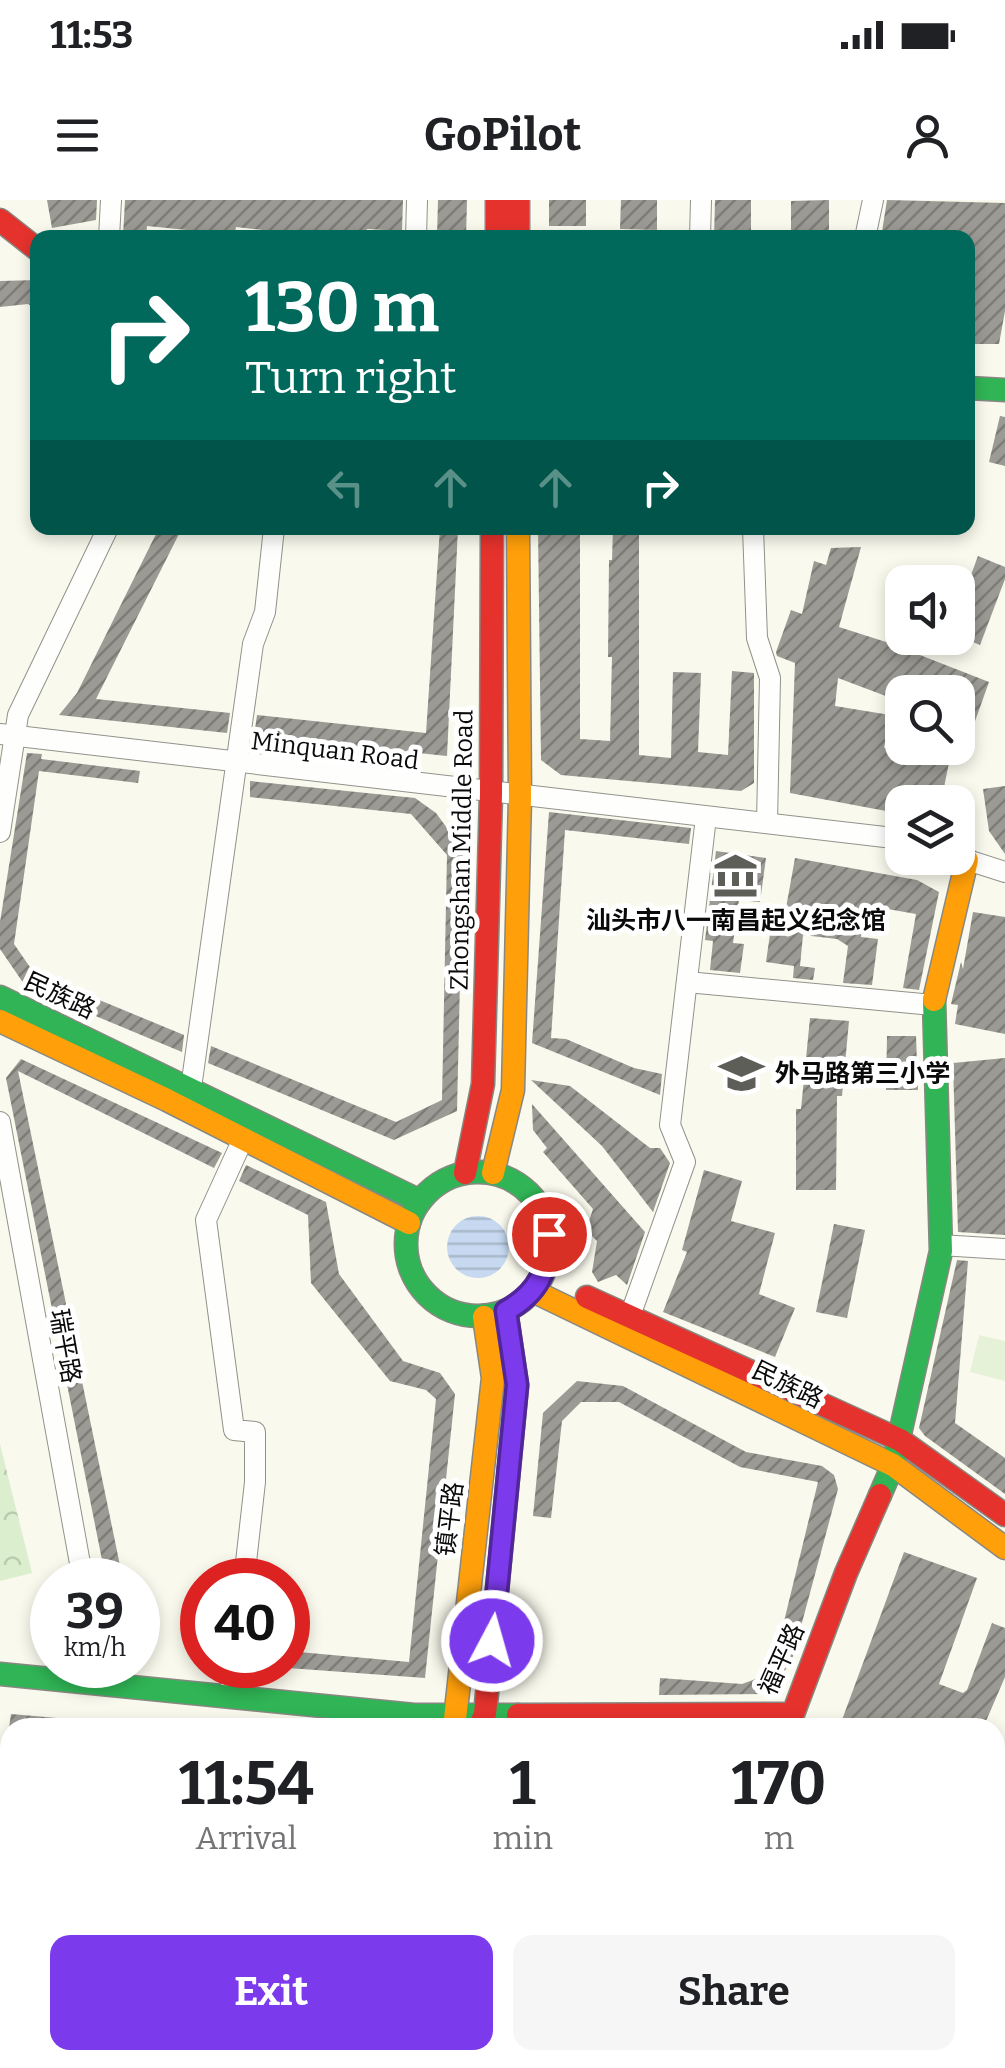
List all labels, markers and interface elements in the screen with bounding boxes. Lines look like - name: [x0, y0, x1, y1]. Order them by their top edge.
- text: 11:53: [50, 12, 133, 58]
- icon: menu: [50, 108, 105, 163]
- text: GoPilot: [424, 108, 581, 162]
- icon: person: [900, 108, 955, 163]
- text: 130 m: [245, 266, 439, 350]
- icon: right: [80, 270, 210, 400]
- text: Turn right: [245, 351, 457, 405]
- icon: left: [318, 460, 373, 515]
- icon: ahead: [423, 460, 478, 515]
- icon: ahead: [528, 460, 583, 515]
- icon: right: [633, 460, 688, 515]
- map controls: [885, 565, 975, 875]
- button: sound: [885, 565, 975, 655]
- button: search: [885, 675, 975, 765]
- street label: Zhongshan Middle Road: [445, 709, 479, 991]
- street label: Minquan Road: [249, 726, 421, 776]
- button: layers: [885, 785, 975, 875]
- museum icon: 汕头市八一南昌起义纪念馆: [712, 852, 760, 900]
- place label: 汕头市八一南昌起义纪念馆: [586, 906, 886, 936]
- street label: 民族路: [19, 966, 100, 1025]
- school or university icon: 外马路第三小学: [718, 1049, 766, 1097]
- place label: 外马路第三小学: [775, 1059, 950, 1089]
- pin: [507, 1192, 592, 1277]
- icon: arrive: [522, 1207, 577, 1262]
- street label: 瑞平路: [44, 1307, 86, 1386]
- street label: 民族路: [747, 1355, 828, 1415]
- street label: 镇平路: [431, 1480, 469, 1558]
- speed limit sign: 40: [180, 1558, 310, 1688]
- text: 39: [66, 1581, 124, 1641]
- position arrow: [440, 1589, 544, 1693]
- street label: 福平路: [753, 1619, 811, 1700]
- text: km/h: [64, 1633, 126, 1663]
- text: 11:54: [179, 1748, 314, 1820]
- text: 1: [510, 1748, 536, 1820]
- text: 170: [732, 1748, 826, 1820]
- text: Arrival: [196, 1819, 297, 1857]
- text: min: [493, 1819, 553, 1857]
- text: m: [764, 1819, 794, 1857]
- button: Exit: [50, 1935, 493, 2050]
- button: Share: [513, 1935, 955, 2050]

